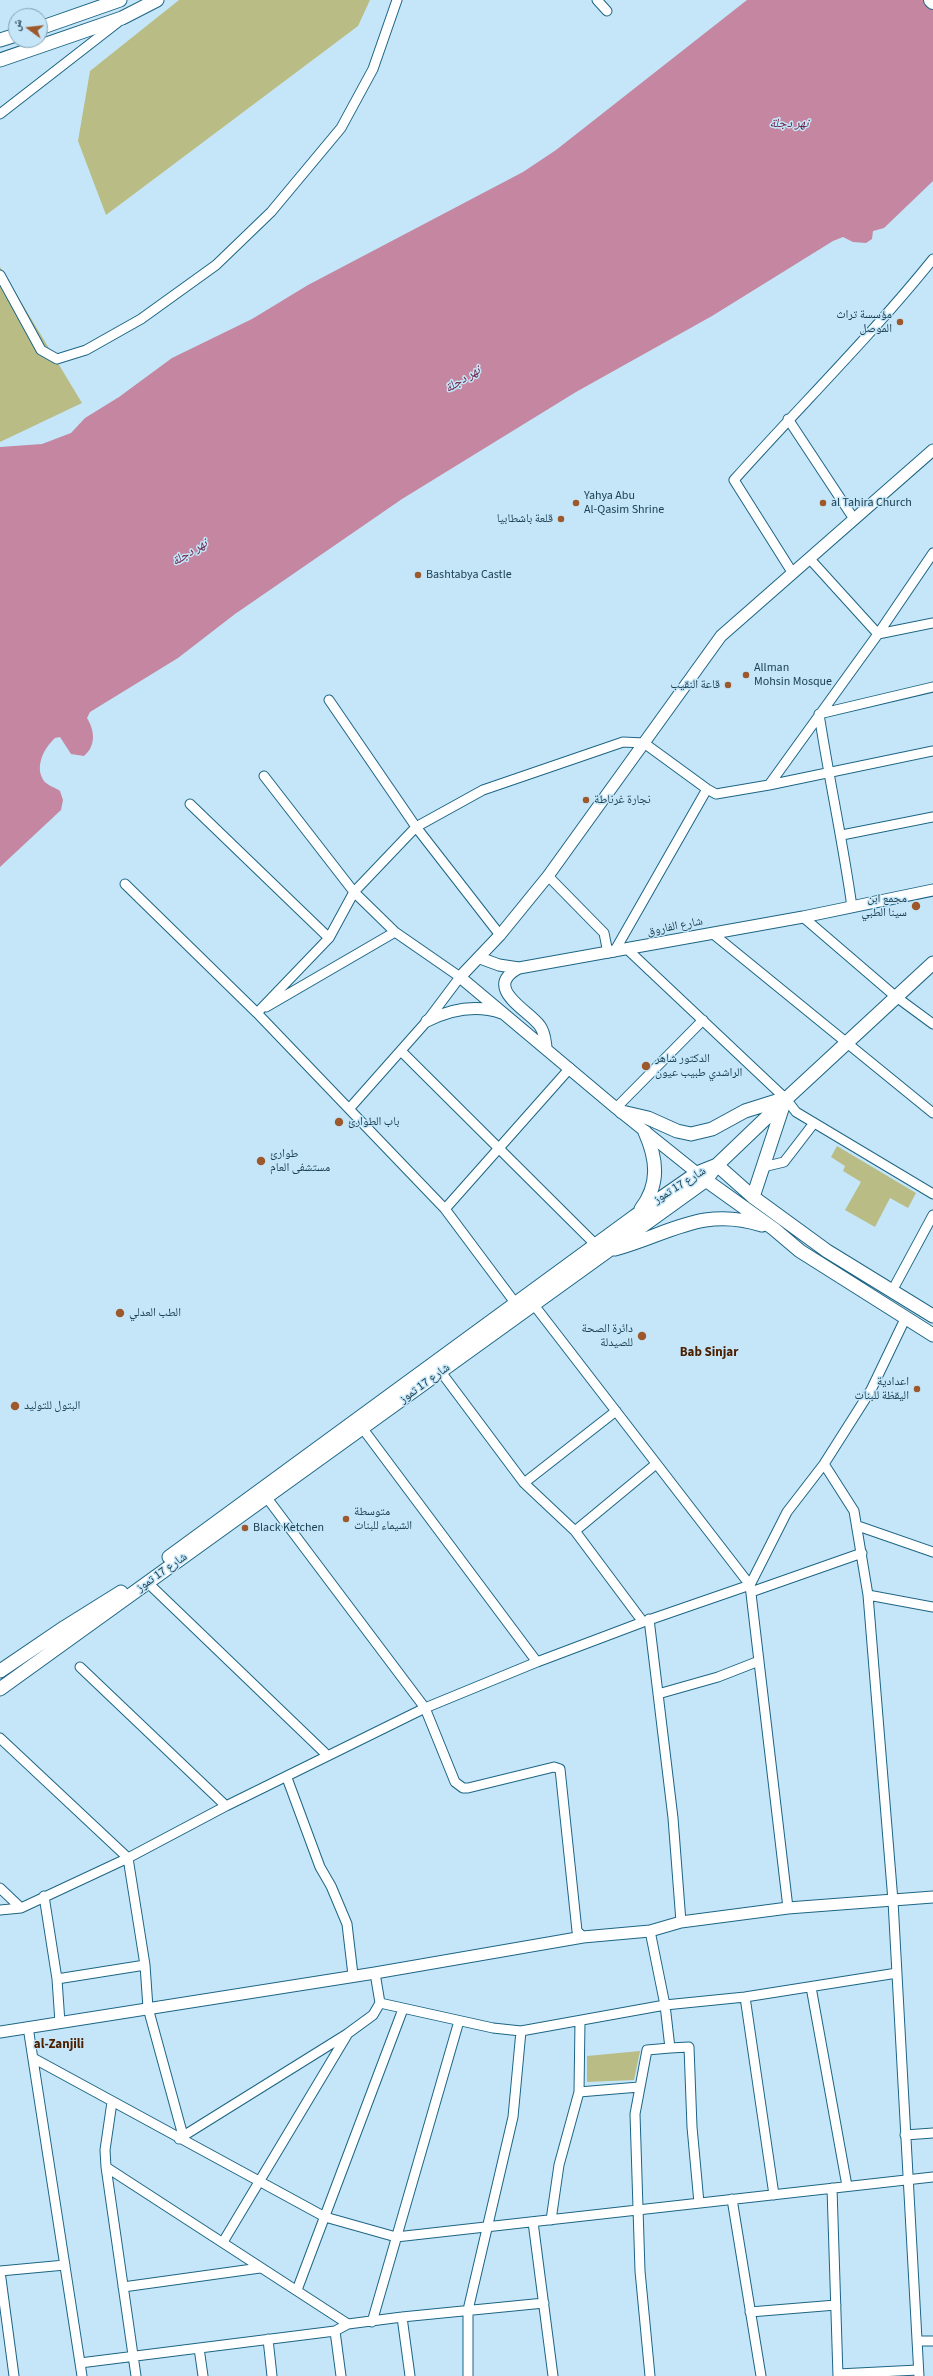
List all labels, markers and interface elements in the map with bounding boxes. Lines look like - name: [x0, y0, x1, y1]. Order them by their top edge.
- north arrow: [8, 8, 48, 48]
- text: ش: [8, 17, 26, 33]
- water label: نهر دجلة: [769, 116, 809, 132]
- place label: مؤسسة تراث الموصل: [836, 308, 892, 336]
- marker: مؤسسة تراث الموصل: [895, 317, 905, 327]
- water label: نهر دجلة: [442, 363, 484, 397]
- place label: Yahya Abu Al-Qasim Shrine: [584, 489, 664, 517]
- place label: al Tahira Church: [831, 496, 912, 510]
- marker: Yahya Abu Al-Qasim Shrine: [571, 498, 581, 508]
- marker: al Tahira Church: [818, 498, 828, 508]
- place label: قلعة باشطابيا: [497, 512, 553, 526]
- marker: قلعة باشطابيا: [556, 514, 566, 524]
- water label: نهر دجلة: [169, 536, 211, 570]
- place label: Bashtabya Castle: [426, 568, 512, 582]
- marker: Bashtabya Castle: [413, 570, 423, 580]
- place label: Allman Mohsin Mosque: [754, 661, 832, 689]
- marker: Allman Mohsin Mosque: [741, 670, 751, 680]
- place label: قاعة النقيب: [670, 678, 720, 692]
- marker: قاعة النقيب: [723, 680, 733, 690]
- place label: نجارة غرناطة: [594, 793, 651, 807]
- marker: نجارة غرناطة: [581, 795, 591, 805]
- place label: مجمع ابن سينا الطبي: [861, 892, 907, 920]
- marker: مجمع ابن سينا الطبي: [910, 900, 922, 912]
- street label: شارع الفاروق: [646, 915, 704, 939]
- place label: الدكتور شاهر الراشدي طبيب عيون: [655, 1052, 742, 1080]
- marker: الدكتور شاهر الراشدي طبيب عيون: [640, 1060, 652, 1072]
- place label: باب الطوارئ: [348, 1115, 399, 1129]
- marker: باب الطوارئ: [333, 1116, 345, 1128]
- place label: طوارئ مستشفى العام: [270, 1147, 330, 1175]
- marker: طوارئ مستشفى العام: [255, 1155, 267, 1167]
- street label: شارع 17 تموز: [651, 1164, 709, 1208]
- place label: الطب العدلي: [129, 1306, 181, 1320]
- marker: الطب العدلي: [114, 1307, 126, 1319]
- place label: دائرة الصحة للصيدلة: [582, 1322, 633, 1350]
- marker: دائرة الصحة للصيدلة: [636, 1330, 648, 1342]
- district label: Bab Sinjar: [680, 1345, 738, 1361]
- street label: شارع 17 تموز: [397, 1361, 453, 1407]
- place label: اعدادية اليقظة للبنات: [854, 1375, 909, 1403]
- marker: اعدادية اليقظة للبنات: [912, 1384, 922, 1394]
- place label: البتول للتوليد: [24, 1399, 80, 1413]
- marker: البتول للتوليد: [9, 1400, 21, 1412]
- place label: متوسطة الشيماء للبنات: [354, 1505, 412, 1533]
- marker: متوسطة الشيماء للبنات: [341, 1514, 351, 1524]
- place label: Black Ketchen: [253, 1521, 324, 1535]
- marker: Black Ketchen: [240, 1523, 250, 1533]
- street label: شارع 17 تموز: [134, 1550, 190, 1596]
- district label: al-Zanjili: [34, 2037, 84, 2053]

